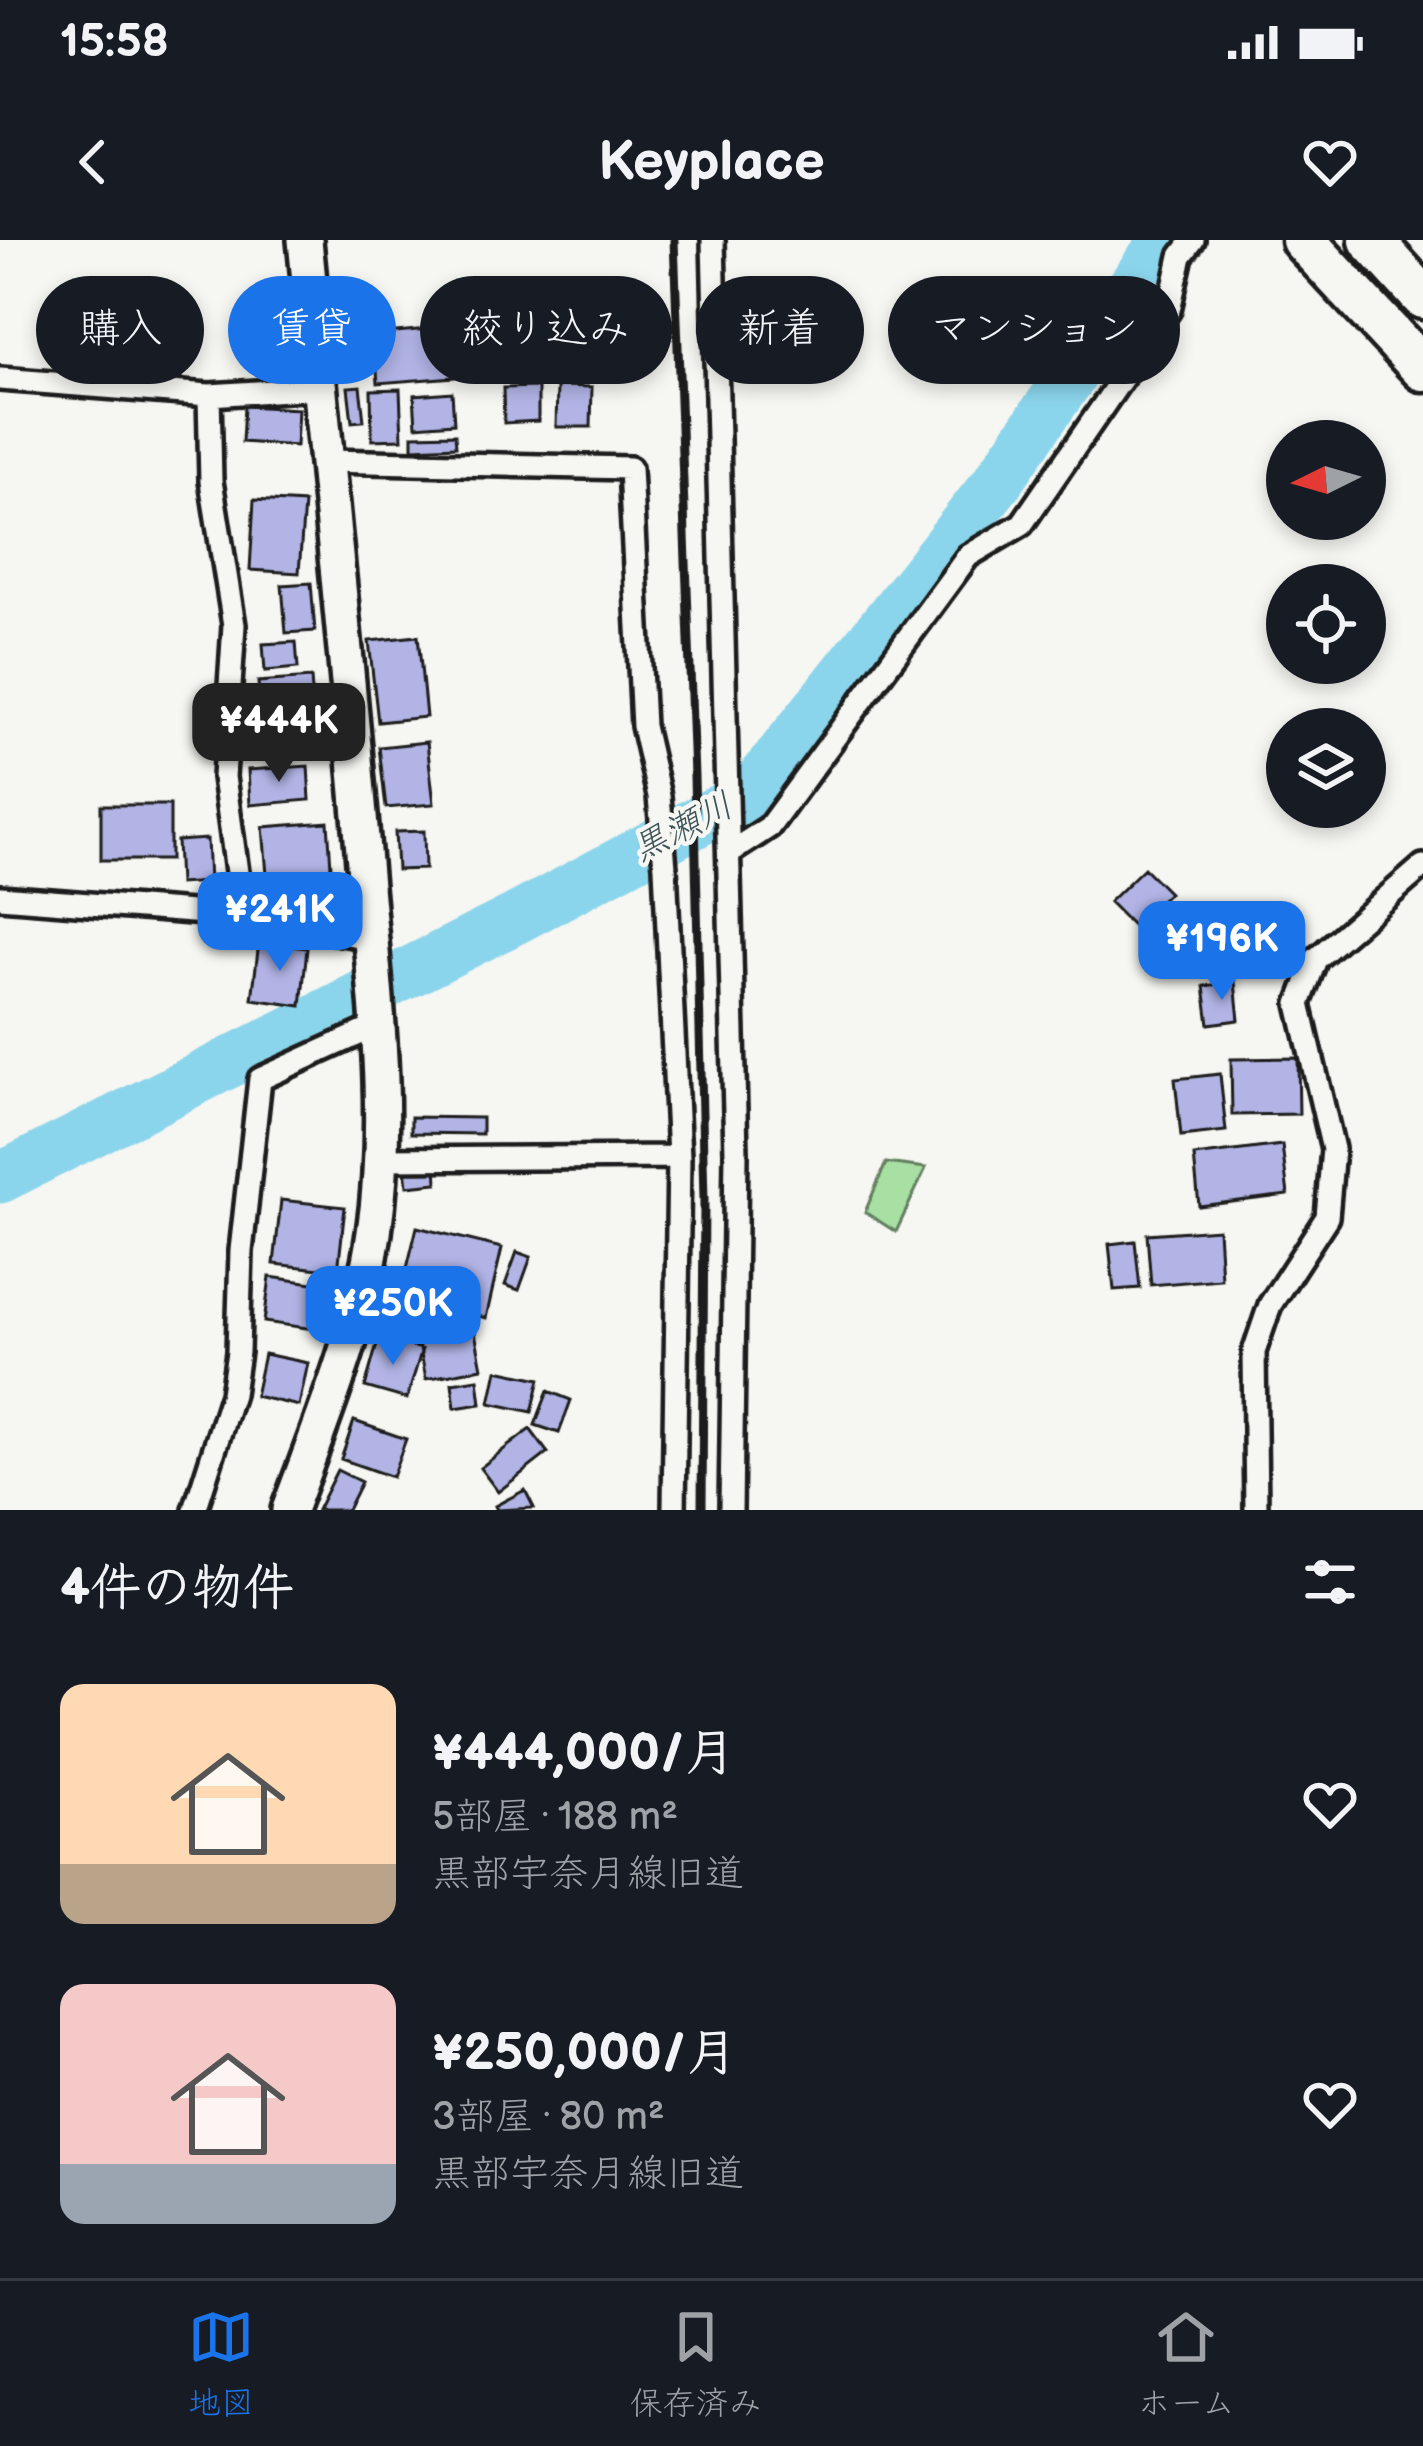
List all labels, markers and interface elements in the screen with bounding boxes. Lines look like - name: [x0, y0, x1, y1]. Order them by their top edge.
- text: 15:58: [60, 15, 169, 70]
- icon: back: [60, 129, 126, 195]
- icon: heart: [1297, 129, 1363, 195]
- text: Keyplace: [598, 130, 825, 195]
- chip: 購入: [36, 276, 204, 384]
- chip: 賃貸: [228, 276, 396, 384]
- chip: 絞り込み: [420, 276, 672, 384]
- chip: 新着: [696, 276, 864, 384]
- chip: マンション: [888, 276, 1180, 384]
- north arrow: [1266, 420, 1386, 540]
- map controls: [1266, 420, 1386, 828]
- button: locate: [1266, 564, 1386, 684]
- pin: ¥444K: [195, 683, 363, 785]
- text: ¥444K: [219, 698, 339, 745]
- button: layers: [1266, 708, 1386, 828]
- water label: 黒瀬川: [625, 784, 741, 872]
- pin: ¥241K: [196, 872, 364, 974]
- text: ¥241K: [225, 887, 335, 934]
- pin: ¥196K: [1138, 901, 1306, 1003]
- text: ¥196K: [1165, 916, 1279, 963]
- pin: ¥250K: [309, 1266, 477, 1368]
- text: ¥250K: [333, 1281, 453, 1328]
- icon: filters: [1297, 1549, 1363, 1615]
- text: 4件の物件: [60, 1558, 294, 1619]
- text: ¥444,000/月: [432, 1723, 736, 1784]
- icon: home: [156, 1732, 300, 1876]
- icon: heart: [1297, 1771, 1363, 1837]
- text: 5部屋 · 188 m²: [432, 1794, 678, 1841]
- text: 黒部宇奈月線旧道: [432, 1851, 744, 1898]
- text: ¥250,000/月: [432, 2023, 737, 2084]
- icon: home: [156, 2032, 300, 2176]
- icon: heart: [1297, 2071, 1363, 2137]
- text: 3部屋 · 80 m²: [432, 2094, 665, 2141]
- text: 黒部宇奈月線旧道: [432, 2151, 744, 2198]
- tab: 地図: [188, 2304, 254, 2424]
- tab: 保存済み: [630, 2304, 762, 2424]
- tab: ホーム: [1137, 2304, 1235, 2424]

